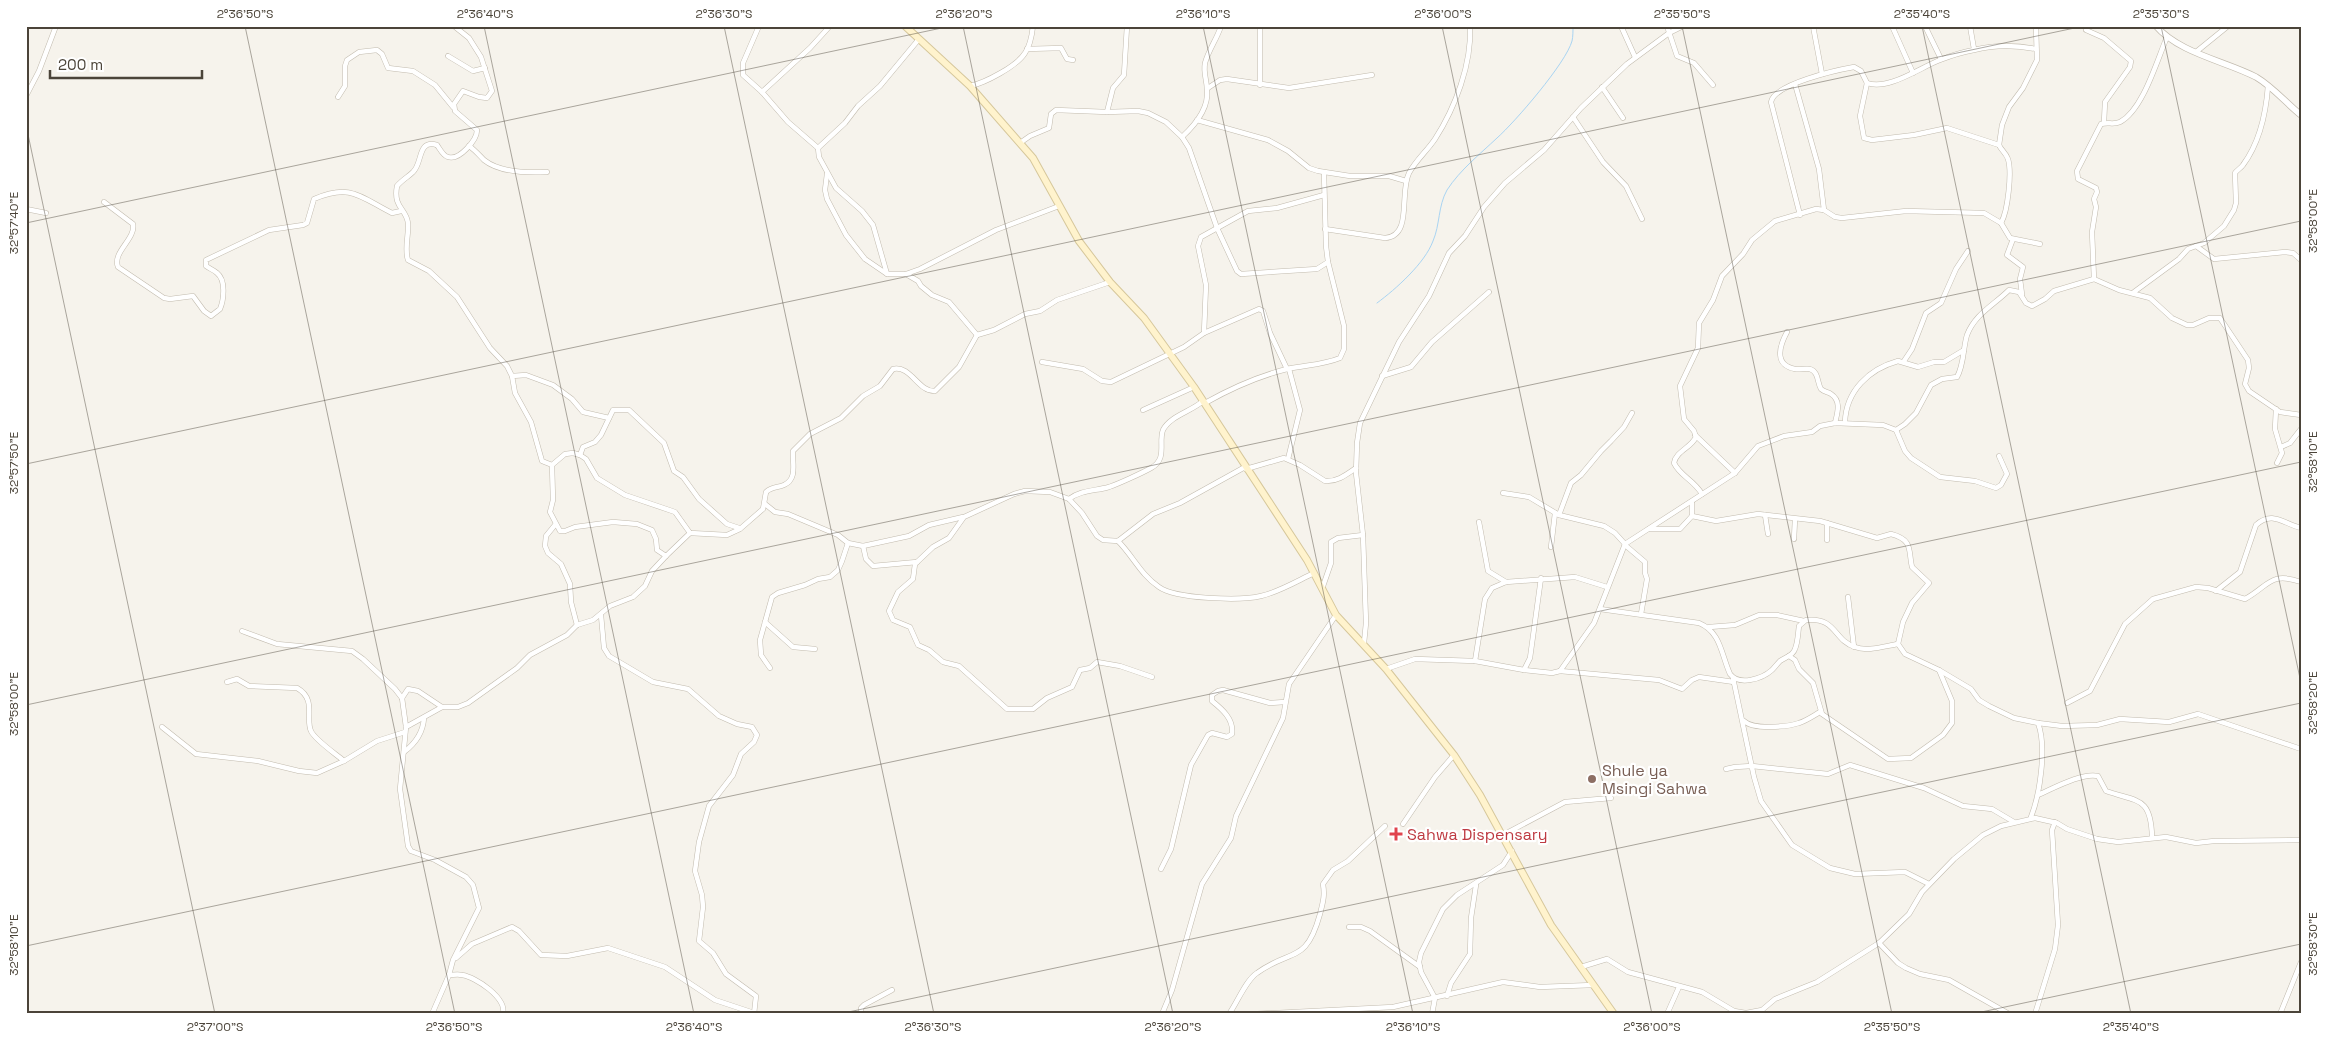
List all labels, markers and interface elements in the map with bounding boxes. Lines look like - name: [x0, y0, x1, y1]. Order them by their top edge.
- text: 2°36'50"S: [217, 6, 273, 22]
- text: 2°36'40"S: [457, 6, 513, 22]
- text: 2°36'30"S: [696, 6, 752, 22]
- text: 2°36'20"S: [936, 6, 992, 22]
- text: 2°36'10"S: [1176, 6, 1230, 22]
- text: 2°36'00"S: [1414, 6, 1472, 22]
- text: 2°35'50"S: [1654, 6, 1710, 22]
- text: 2°35'40"S: [1894, 6, 1950, 22]
- text: 2°35'30"S: [2133, 6, 2189, 22]
- scale bar: [50, 48, 202, 80]
- text: 200 m: [58, 55, 103, 74]
- text: 32°58'00"E: [2305, 189, 2321, 253]
- text: 32°57'40"E: [6, 192, 22, 254]
- text: 32°57'50"E: [6, 431, 22, 494]
- text: 32°58'10"E: [2305, 431, 2321, 493]
- text: 32°58'20"E: [2305, 671, 2321, 735]
- text: 32°58'00"E: [6, 672, 22, 736]
- place label: Shule ya Msingi Sahwa: [1602, 760, 1707, 799]
- marker: Shule ya Msingi Sahwa: [1586, 773, 1598, 785]
- place label: Sahwa Dispensary: [1407, 824, 1548, 845]
- marker: Sahwa Dispensary: [1389, 827, 1403, 841]
- text: 32°58'30"E: [2305, 912, 2321, 976]
- text: 32°58'10"E: [6, 914, 22, 976]
- text: 2°37'00"S: [187, 1019, 243, 1035]
- text: 2°36'50"S: [426, 1019, 482, 1035]
- text: 2°36'40"S: [666, 1019, 722, 1035]
- text: 2°36'30"S: [905, 1019, 961, 1035]
- text: 2°36'20"S: [1145, 1019, 1201, 1035]
- text: 2°36'10"S: [1386, 1019, 1440, 1035]
- text: 2°36'00"S: [1623, 1019, 1681, 1035]
- text: 2°35'50"S: [1864, 1019, 1920, 1035]
- text: 2°35'40"S: [2103, 1019, 2159, 1035]

